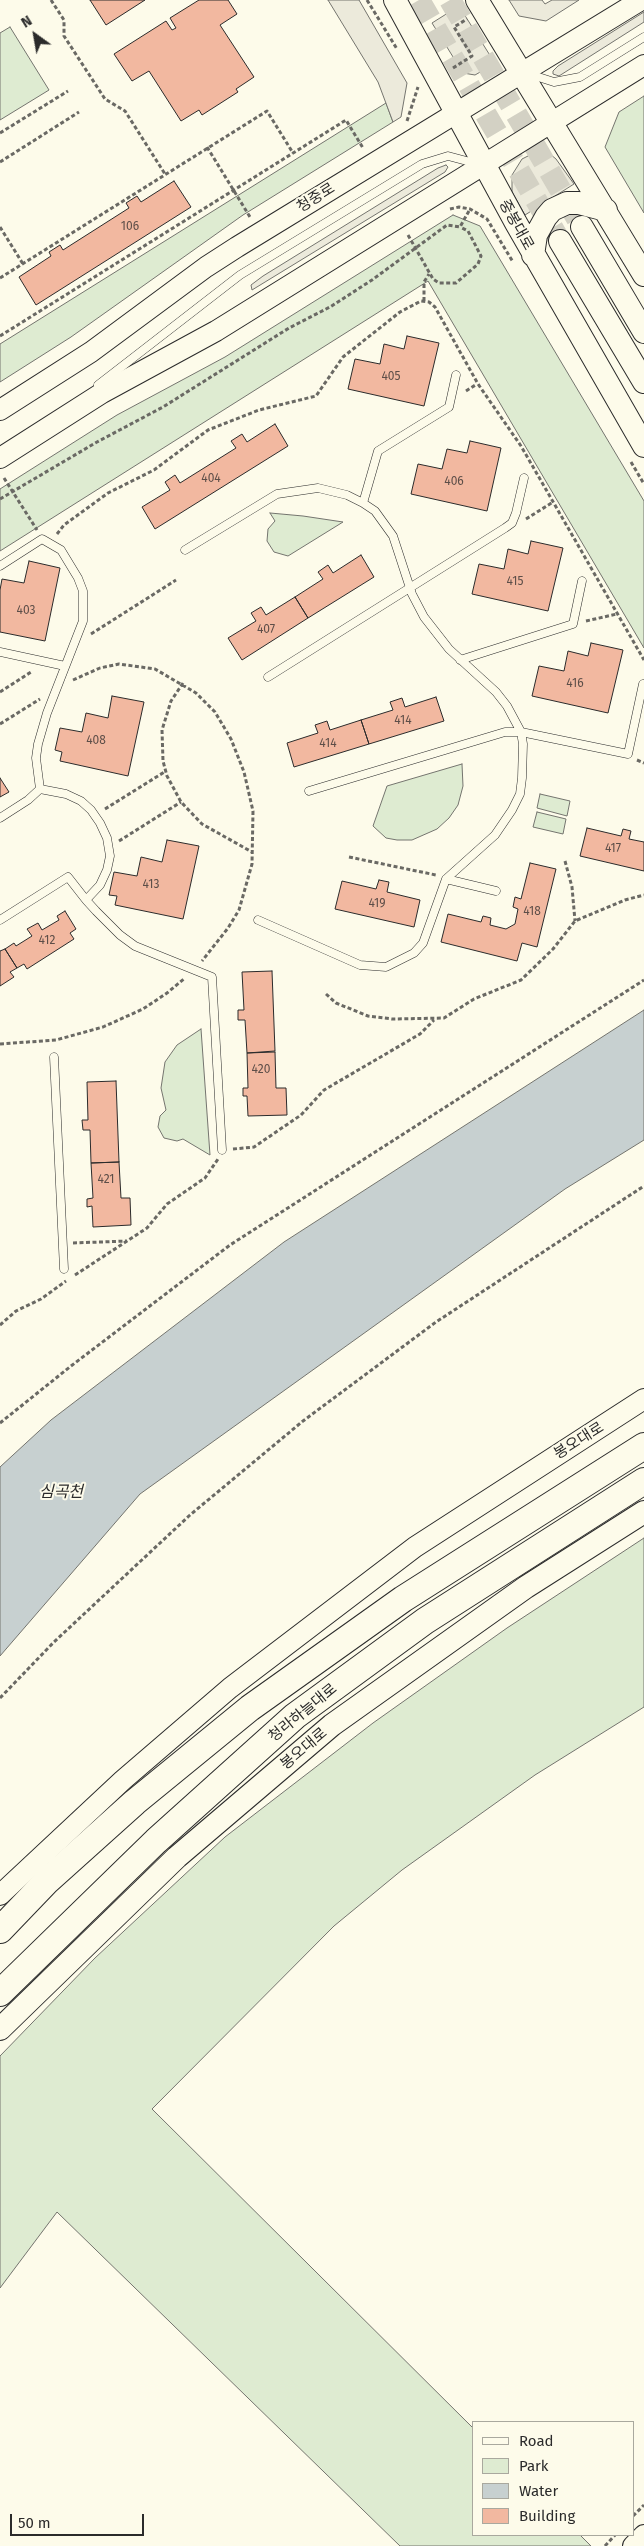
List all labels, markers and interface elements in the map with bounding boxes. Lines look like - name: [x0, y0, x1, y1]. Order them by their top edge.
- north arrow: [10, 10, 60, 60]
- text: N: [18, 12, 35, 32]
- street label: 청중로: [294, 179, 338, 217]
- street label: 중봉대로: [495, 196, 537, 254]
- house number: 106: [121, 220, 139, 234]
- house number: 405: [381, 370, 401, 384]
- house number: 404: [201, 472, 221, 486]
- house number: 406: [444, 475, 464, 489]
- house number: 415: [507, 575, 523, 589]
- house number: 403: [17, 604, 35, 618]
- house number: 407: [257, 623, 275, 637]
- house number: 416: [566, 677, 584, 691]
- house number: 414: [394, 714, 412, 728]
- house number: 408: [86, 734, 106, 748]
- house number: 414: [319, 737, 337, 751]
- house number: 417: [605, 842, 621, 856]
- house number: 413: [143, 878, 159, 892]
- house number: 419: [368, 897, 386, 911]
- house number: 418: [523, 905, 541, 919]
- house number: 412: [39, 934, 55, 948]
- house number: 420: [252, 1063, 270, 1077]
- house number: 421: [98, 1173, 114, 1187]
- street label: 봉오대로: [551, 1419, 607, 1463]
- water label: 심곡천: [39, 1483, 83, 1503]
- street label: 청라하늘대로: [265, 1680, 341, 1746]
- street label: 봉오대로: [277, 1724, 331, 1774]
- legend: [472, 2421, 634, 2536]
- text: Road: [519, 2432, 554, 2450]
- text: Park: [519, 2457, 549, 2475]
- text: Water: [519, 2482, 558, 2500]
- scale bar: [12, 2504, 146, 2536]
- text: Building: [519, 2507, 575, 2525]
- text: 50 m: [18, 2514, 51, 2532]

